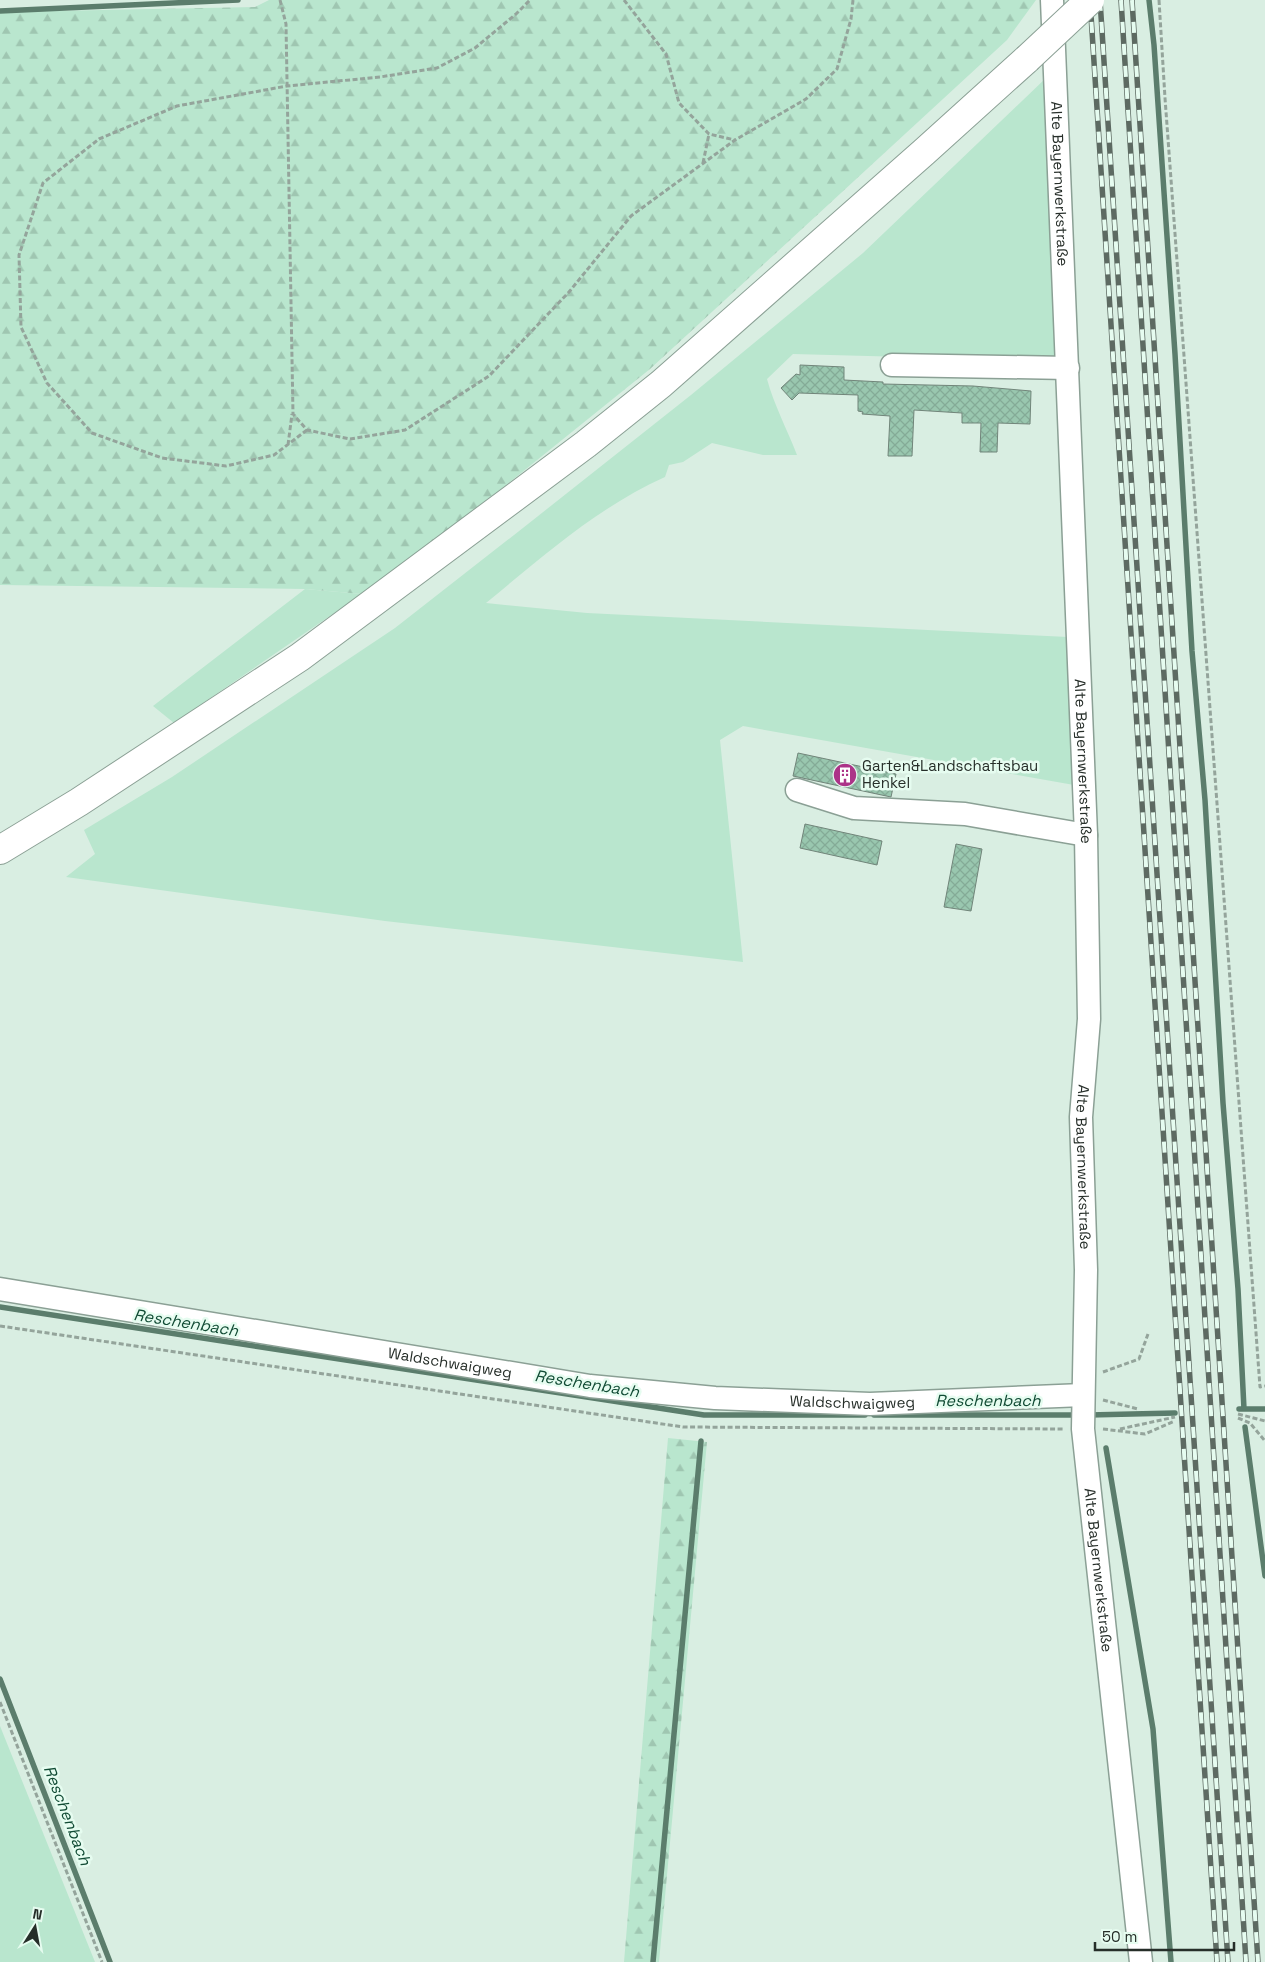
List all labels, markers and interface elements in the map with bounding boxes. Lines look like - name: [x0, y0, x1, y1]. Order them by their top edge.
- street label: Alte Bayernwerkstraße: [1047, 101, 1073, 267]
- street label: Alte Bayernwerkstraße: [1071, 678, 1096, 844]
- place label: Garten&Landschaftsbau Henkel: [862, 756, 1038, 792]
- building icon: Garten&Landschaftsbau Henkel: [832, 762, 858, 788]
- street label: Alte Bayernwerkstraße: [1072, 1084, 1095, 1250]
- water label: Reschenbach: [132, 1304, 241, 1341]
- street label: Waldschwaigweg: [387, 1343, 513, 1382]
- water label: Reschenbach: [533, 1365, 642, 1402]
- water label: Reschenbach: [935, 1390, 1042, 1411]
- street label: Waldschwaigweg: [789, 1391, 915, 1413]
- street label: Alte Bayernwerkstraße: [1080, 1487, 1117, 1653]
- water label: Reschenbach: [39, 1762, 97, 1869]
- north arrow: [10, 1902, 60, 1952]
- text: N: [31, 1905, 44, 1924]
- scale bar: [1095, 1920, 1234, 1952]
- text: 50 m: [1102, 1927, 1137, 1946]

